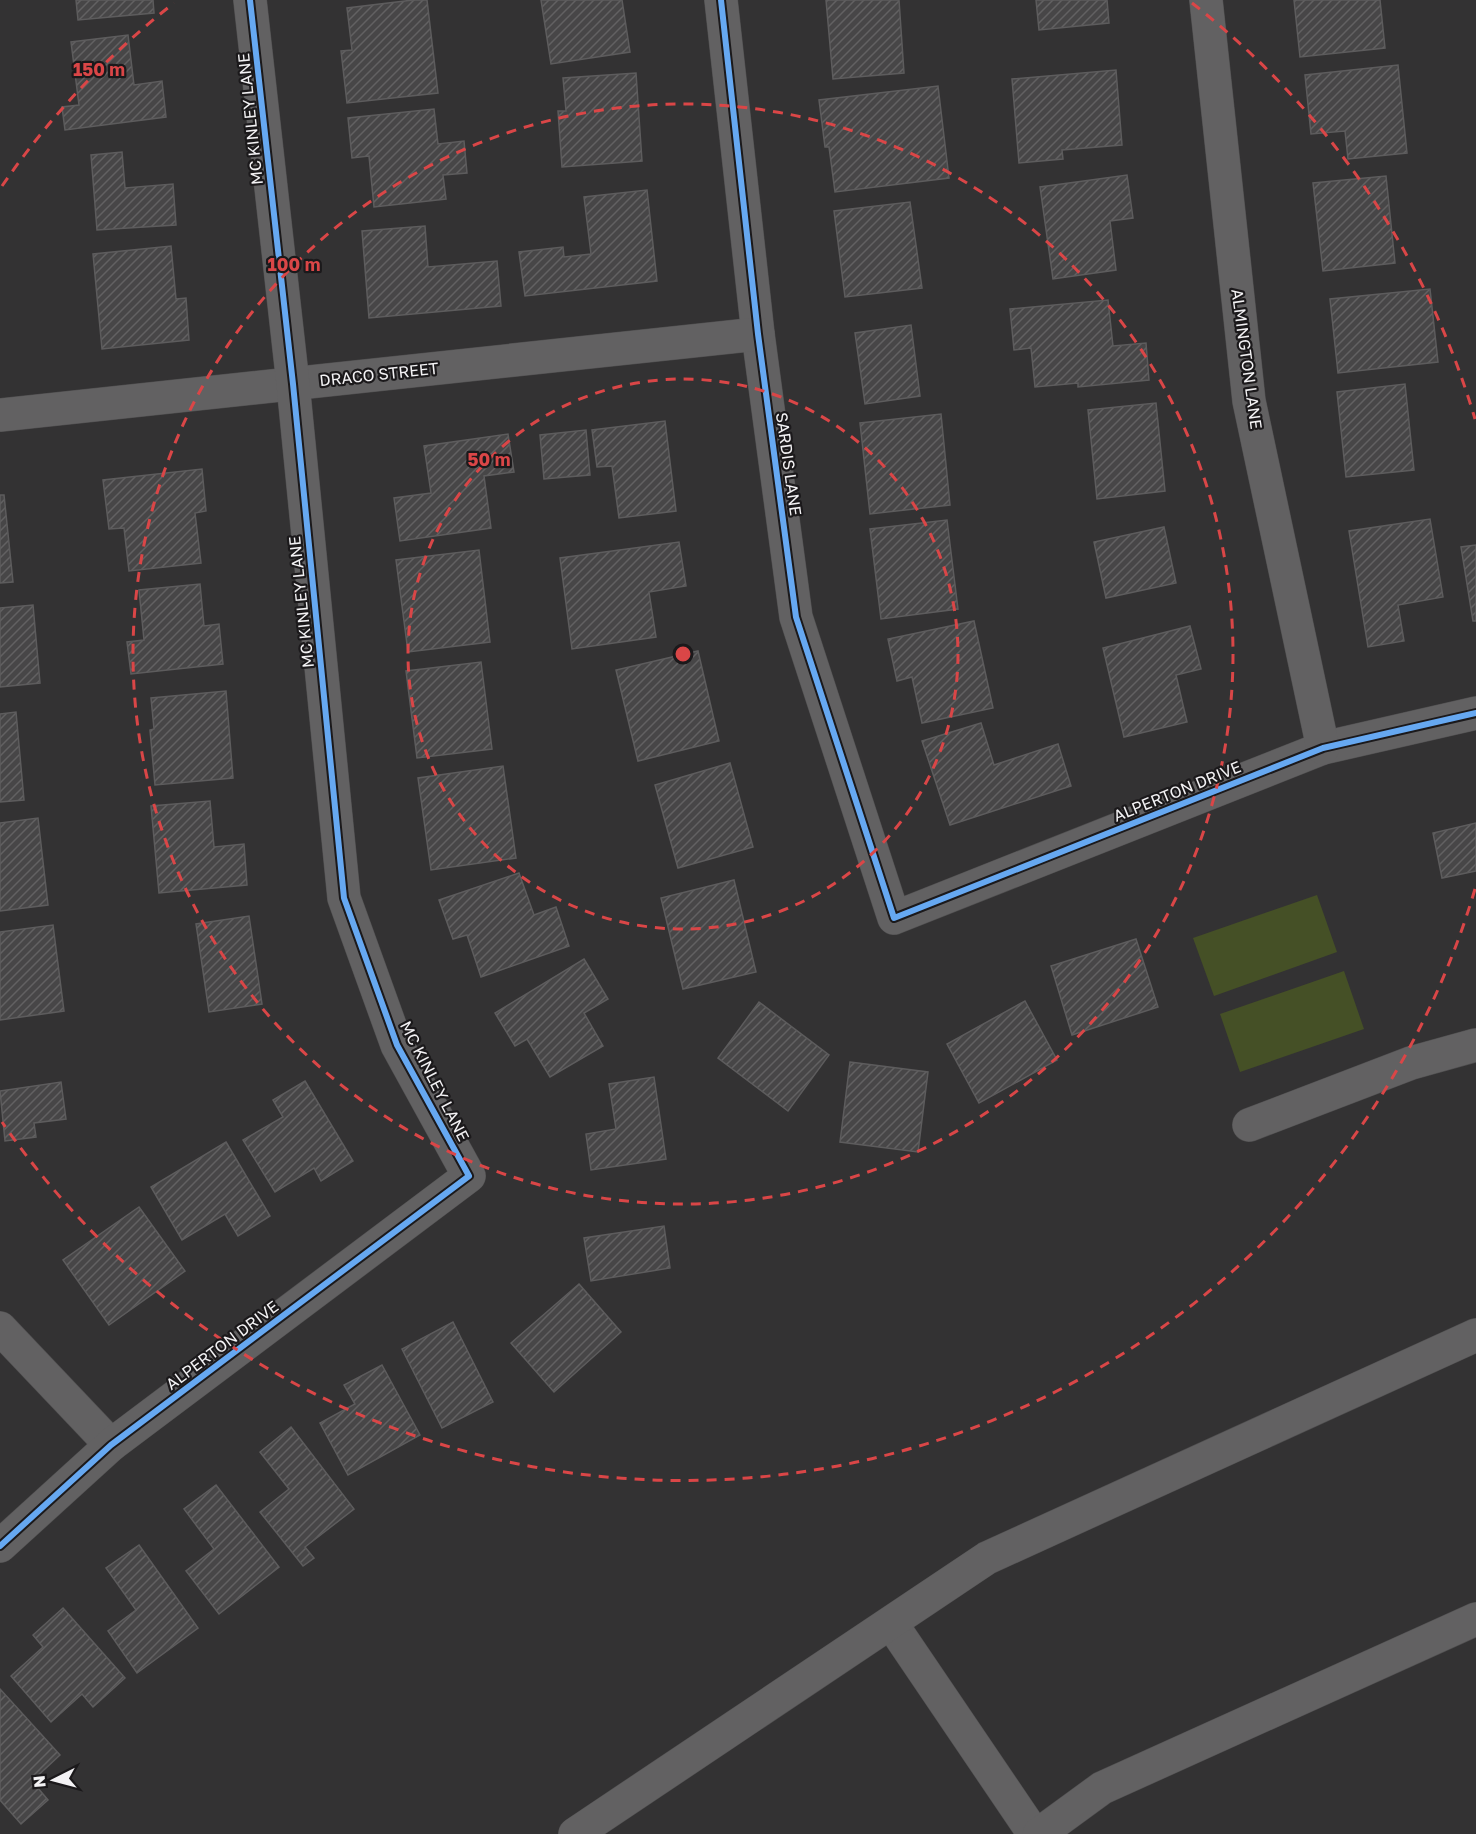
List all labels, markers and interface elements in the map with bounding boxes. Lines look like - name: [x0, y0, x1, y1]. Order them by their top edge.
- street label: MC KINLEY LANE: [233, 52, 267, 186]
- text: 150 m: [73, 58, 125, 80]
- text: 100 m: [268, 253, 320, 275]
- street label: ALMINGTON LANE: [1227, 288, 1267, 430]
- street label: DRACO STREET: [318, 358, 440, 390]
- street label: SARDIS LANE: [772, 411, 806, 517]
- text: 50 m: [468, 448, 510, 470]
- street label: MC KINLEY LANE: [284, 535, 318, 669]
- centre of rings: [673, 644, 693, 664]
- street label: ALPERTON DRIVE: [1110, 756, 1244, 826]
- street label: MC KINLEY LANE: [396, 1017, 474, 1145]
- street label: ALPERTON DRIVE: [162, 1296, 282, 1394]
- north arrow: [24, 1750, 84, 1810]
- text: N: [29, 1774, 50, 1789]

